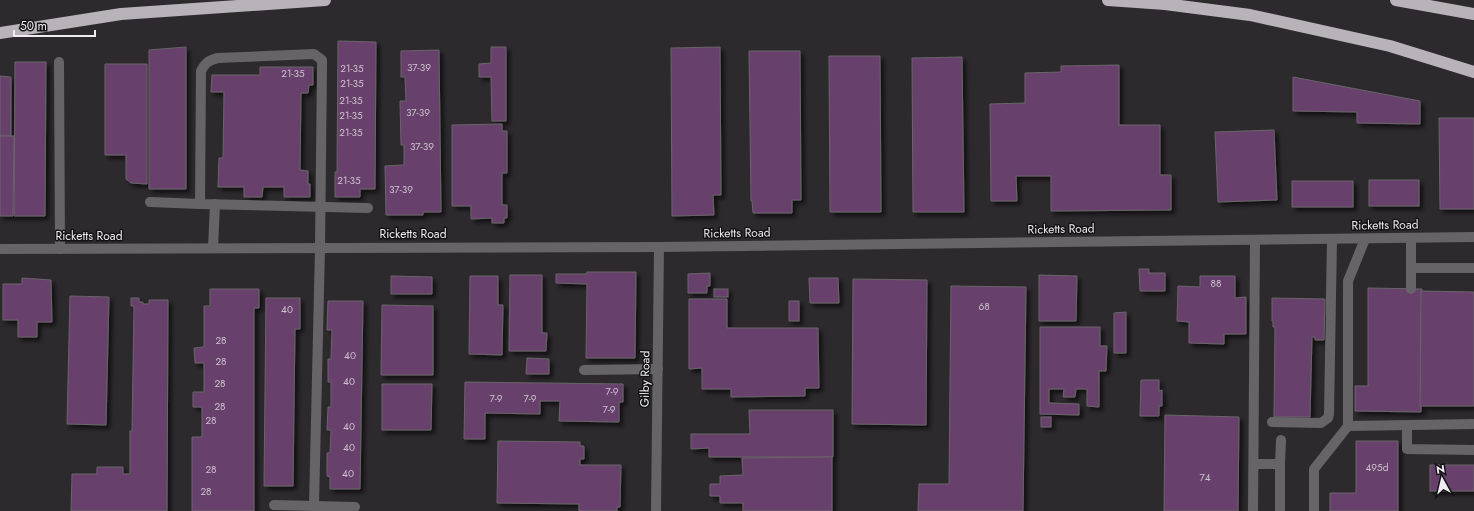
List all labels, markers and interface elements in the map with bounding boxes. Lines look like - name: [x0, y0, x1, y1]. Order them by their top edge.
- scale bar: [14, 12, 95, 38]
- text: 50 m: [20, 17, 47, 35]
- house number: 37-39: [407, 60, 431, 75]
- house number: 21-35: [340, 61, 364, 76]
- house number: 21-35: [281, 66, 305, 81]
- house number: 21-35: [340, 76, 364, 91]
- house number: 21-35: [339, 93, 363, 108]
- house number: 37-39: [406, 105, 430, 120]
- house number: 21-35: [339, 108, 363, 123]
- house number: 21-35: [339, 125, 363, 140]
- house number: 37-39: [410, 139, 434, 154]
- house number: 21-35: [337, 173, 361, 188]
- house number: 37-39: [389, 182, 413, 197]
- street label: Ricketts Road: [1351, 215, 1419, 235]
- street label: Ricketts Road: [1027, 219, 1095, 239]
- street label: Ricketts Road: [703, 223, 771, 243]
- street label: Ricketts Road: [380, 225, 446, 243]
- street label: Ricketts Road: [56, 227, 122, 245]
- house number: 88: [1211, 276, 1221, 291]
- house number: 68: [978, 299, 990, 314]
- house number: 40: [281, 302, 293, 317]
- house number: 28: [215, 333, 227, 348]
- house number: 40: [344, 348, 356, 363]
- street label: Gilby Road: [636, 351, 654, 407]
- house number: 28: [215, 354, 227, 369]
- house number: 40: [343, 374, 355, 389]
- house number: 28: [214, 376, 226, 391]
- house number: 7-9: [605, 384, 619, 399]
- house number: 7-9: [489, 391, 503, 406]
- house number: 7-9: [523, 391, 537, 406]
- house number: 28: [214, 399, 226, 414]
- house number: 7-9: [602, 402, 616, 417]
- house number: 28: [205, 413, 217, 428]
- house number: 40: [343, 419, 355, 434]
- house number: 40: [343, 440, 355, 455]
- north arrow: [1422, 459, 1462, 499]
- house number: 495d: [1366, 460, 1388, 475]
- text: N: [1435, 461, 1446, 478]
- house number: 28: [205, 462, 217, 477]
- house number: 40: [342, 466, 354, 481]
- house number: 74: [1199, 470, 1211, 485]
- house number: 28: [200, 484, 212, 499]

